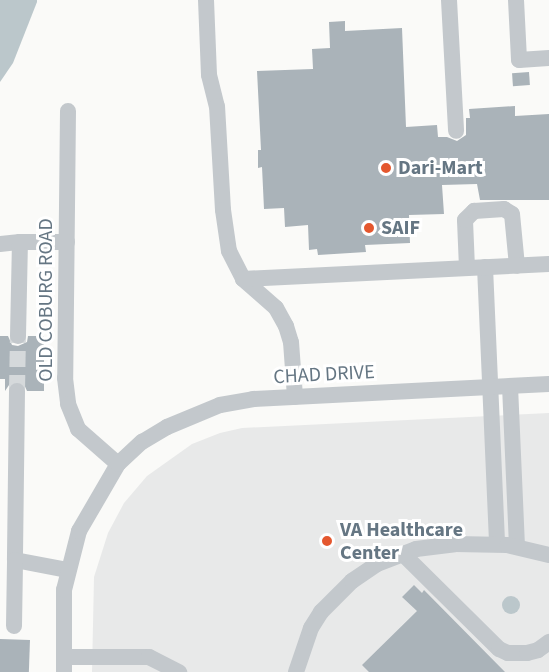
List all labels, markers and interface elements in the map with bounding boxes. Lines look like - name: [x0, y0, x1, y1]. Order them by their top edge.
- place label: Dari-Mart: [398, 156, 483, 180]
- marker: Dari-Mart: [379, 161, 393, 175]
- place label: SAIF: [381, 216, 420, 240]
- street label: OLD COBURG ROAD: [34, 218, 58, 382]
- marker: SAIF: [362, 221, 376, 235]
- street label: CHAD DRIVE: [273, 360, 375, 390]
- place label: VA Healthcare Center: [340, 518, 463, 565]
- marker: VA Healthcare Center: [318, 532, 336, 550]

